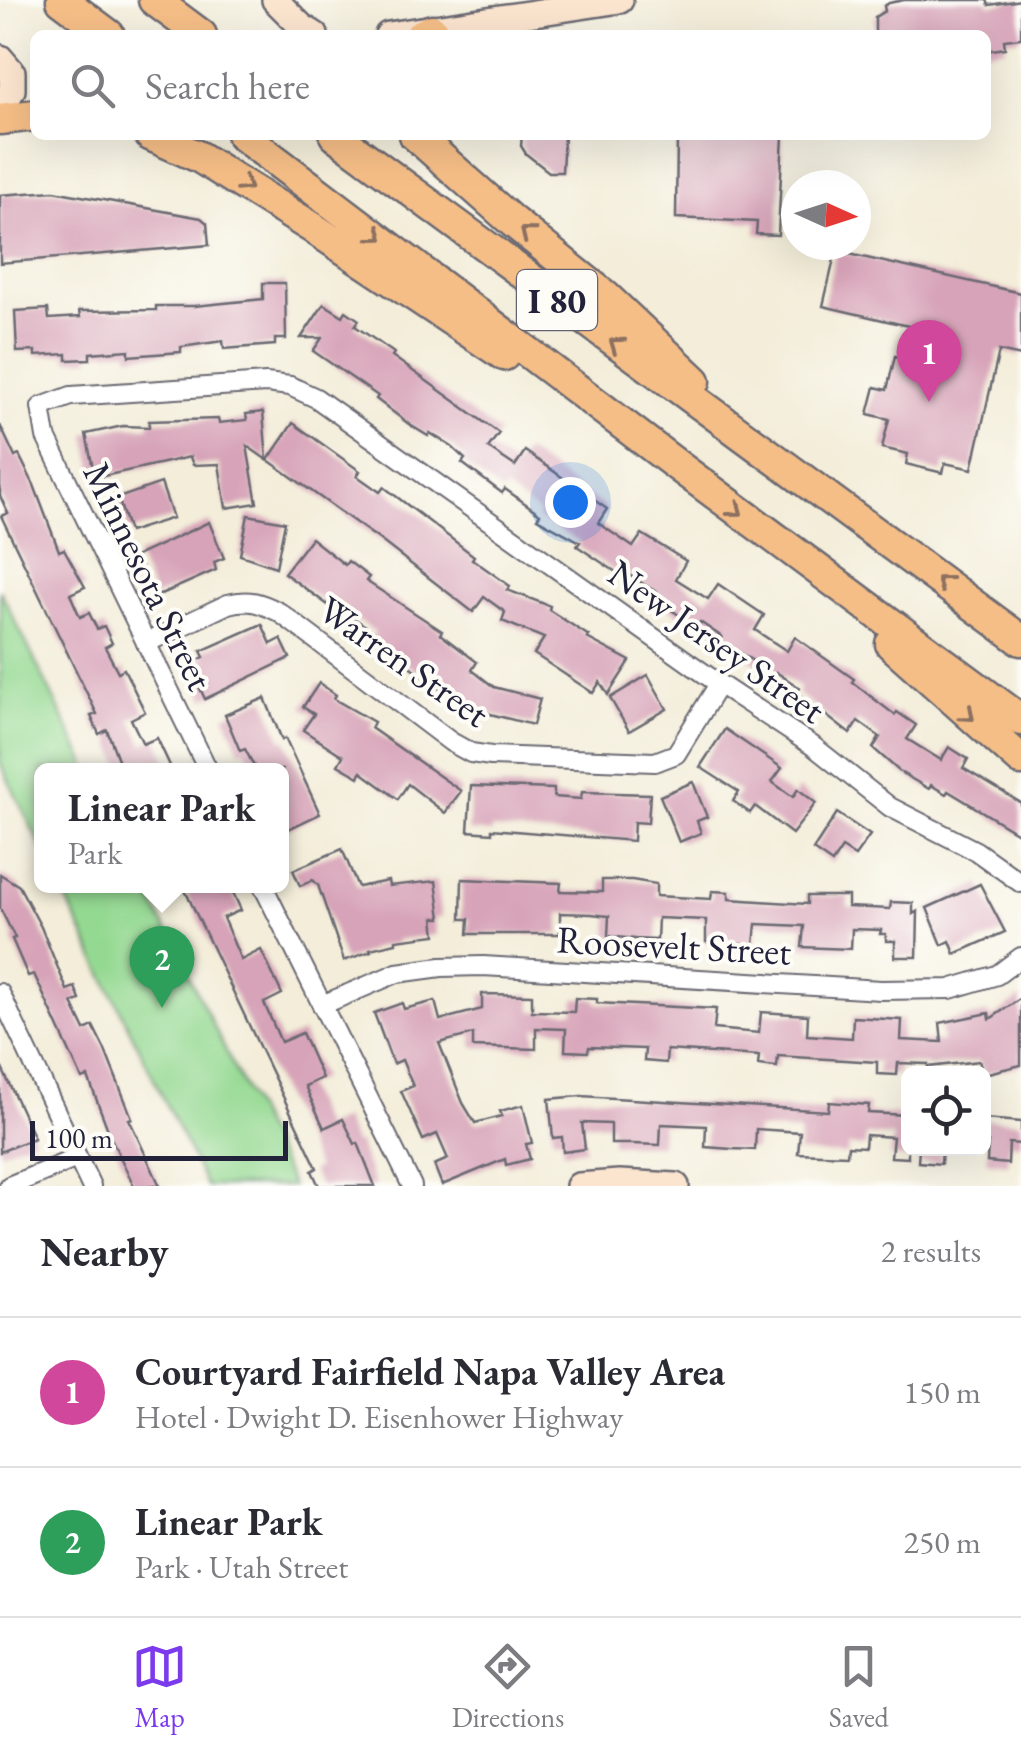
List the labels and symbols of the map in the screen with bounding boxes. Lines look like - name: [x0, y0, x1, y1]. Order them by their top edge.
- north arrow: [781, 170, 871, 260]
- one-way arrow: [234, 173, 252, 192]
- one-way arrow: [366, 224, 384, 241]
- one-way arrow: [520, 227, 538, 245]
- road number: I 80: [517, 270, 597, 330]
- pin: 1: [896, 320, 962, 402]
- one-way arrow: [609, 338, 628, 356]
- street label: Minnesota Street: [73, 454, 225, 698]
- your location: [545, 477, 596, 528]
- one-way arrow: [725, 498, 743, 515]
- street label: New Jersey Street: [599, 548, 835, 734]
- one-way arrow: [936, 576, 954, 593]
- street label: Warren Street: [309, 584, 499, 738]
- one-way arrow: [956, 703, 975, 721]
- street label: Roosevelt Street: [556, 914, 792, 976]
- pin: 2: [130, 926, 194, 1008]
- scale bar: [30, 1116, 288, 1160]

